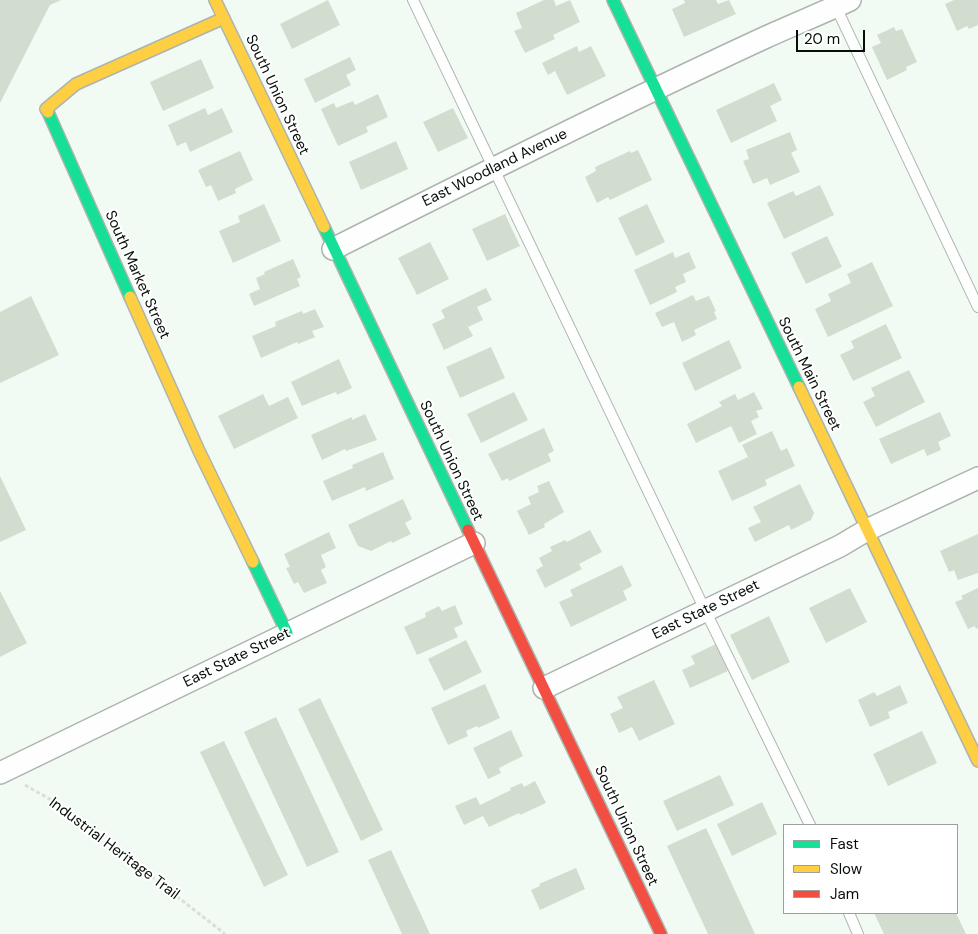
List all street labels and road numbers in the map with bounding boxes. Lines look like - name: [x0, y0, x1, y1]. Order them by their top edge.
- street label: South Union Street: [241, 32, 313, 158]
- street label: East Woodland Avenue: [420, 125, 570, 211]
- street label: South Market Street: [101, 208, 173, 342]
- street label: South Main Street: [774, 314, 844, 434]
- street label: South Union Street: [415, 398, 487, 524]
- street label: East State Street: [650, 576, 762, 644]
- street label: East State Street: [181, 624, 293, 692]
- street label: South Union Street: [590, 763, 662, 889]
- street label: Industrial Heritage Trail: [45, 794, 183, 904]

